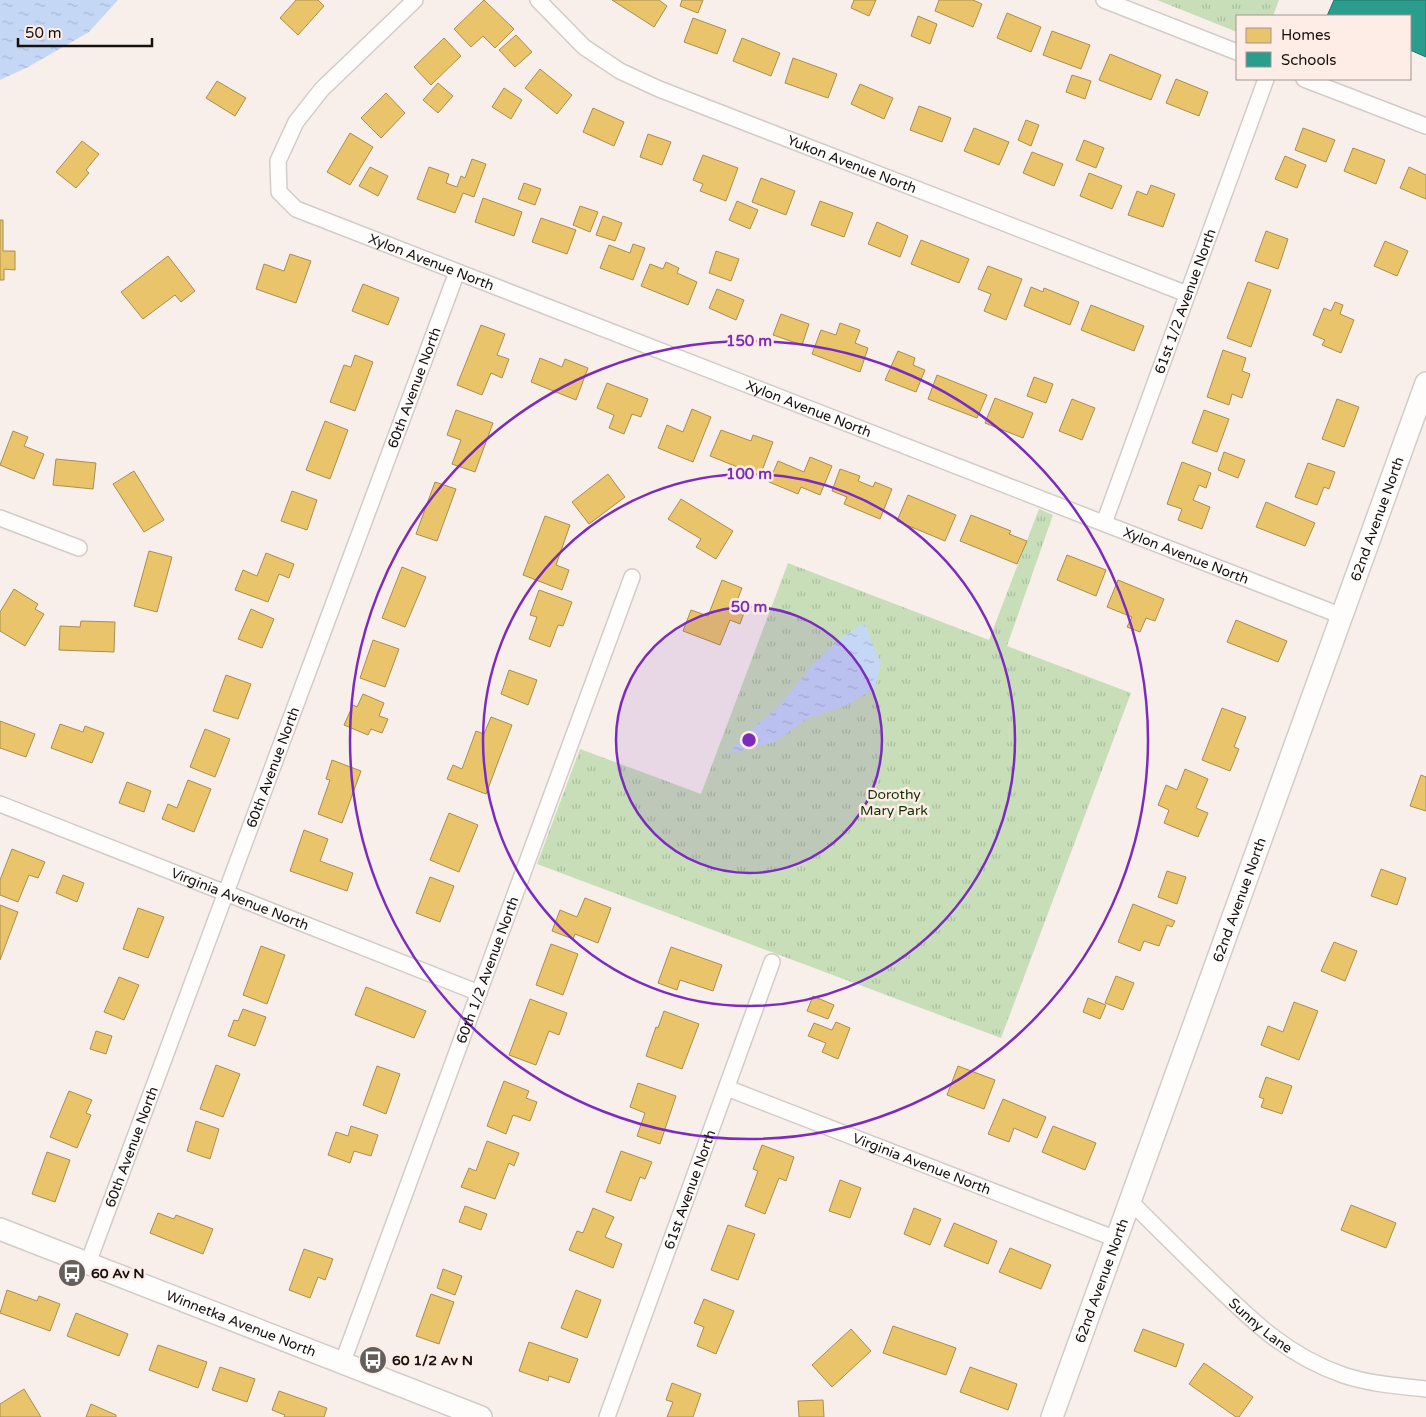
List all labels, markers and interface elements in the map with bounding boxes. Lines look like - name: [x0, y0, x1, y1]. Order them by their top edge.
- scale bar: [18, 15, 151, 47]
- legend: [1236, 15, 1411, 80]
- text: 50 m: [25, 24, 62, 42]
- text: Homes: [1281, 26, 1331, 44]
- text: Schools: [1281, 51, 1337, 69]
- street label: Yukon Avenue North: [785, 131, 919, 197]
- street label: 61st 1/2 Avenue North: [1151, 226, 1219, 376]
- street label: Xylon Avenue North: [366, 230, 497, 294]
- street label: 60th Avenue North: [384, 325, 444, 451]
- text: 150 m: [726, 332, 772, 350]
- street label: Xylon Avenue North: [744, 376, 874, 441]
- street label: 62nd Avenue North: [1347, 454, 1407, 584]
- text: 100 m: [726, 465, 772, 483]
- street label: Xylon Avenue North: [1121, 523, 1251, 587]
- text: 50 m: [731, 598, 767, 616]
- street label: 60th Avenue North: [242, 704, 303, 830]
- centre of rings: [740, 731, 758, 749]
- park label: Dorothy Mary Park: [860, 786, 928, 819]
- street label: 62nd Avenue North: [1209, 835, 1269, 964]
- street label: Virginia Avenue North: [169, 864, 311, 934]
- street label: 60th 1/2 Avenue North: [452, 894, 522, 1046]
- street label: 60th Avenue North: [101, 1084, 162, 1210]
- street label: 61st Avenue North: [660, 1127, 719, 1252]
- street label: Virginia Avenue North: [850, 1129, 993, 1198]
- street label: 62nd Avenue North: [1071, 1216, 1132, 1345]
- bus stop icon: 60 Av N: [57, 1258, 87, 1288]
- place label: 60 Av N: [91, 1265, 144, 1282]
- street label: Winnetka Avenue North: [164, 1286, 319, 1360]
- street label: Sunny Lane: [1225, 1294, 1296, 1357]
- bus stop icon: 60 1/2 Av N: [358, 1345, 388, 1375]
- place label: 60 1/2 Av N: [392, 1352, 473, 1369]

